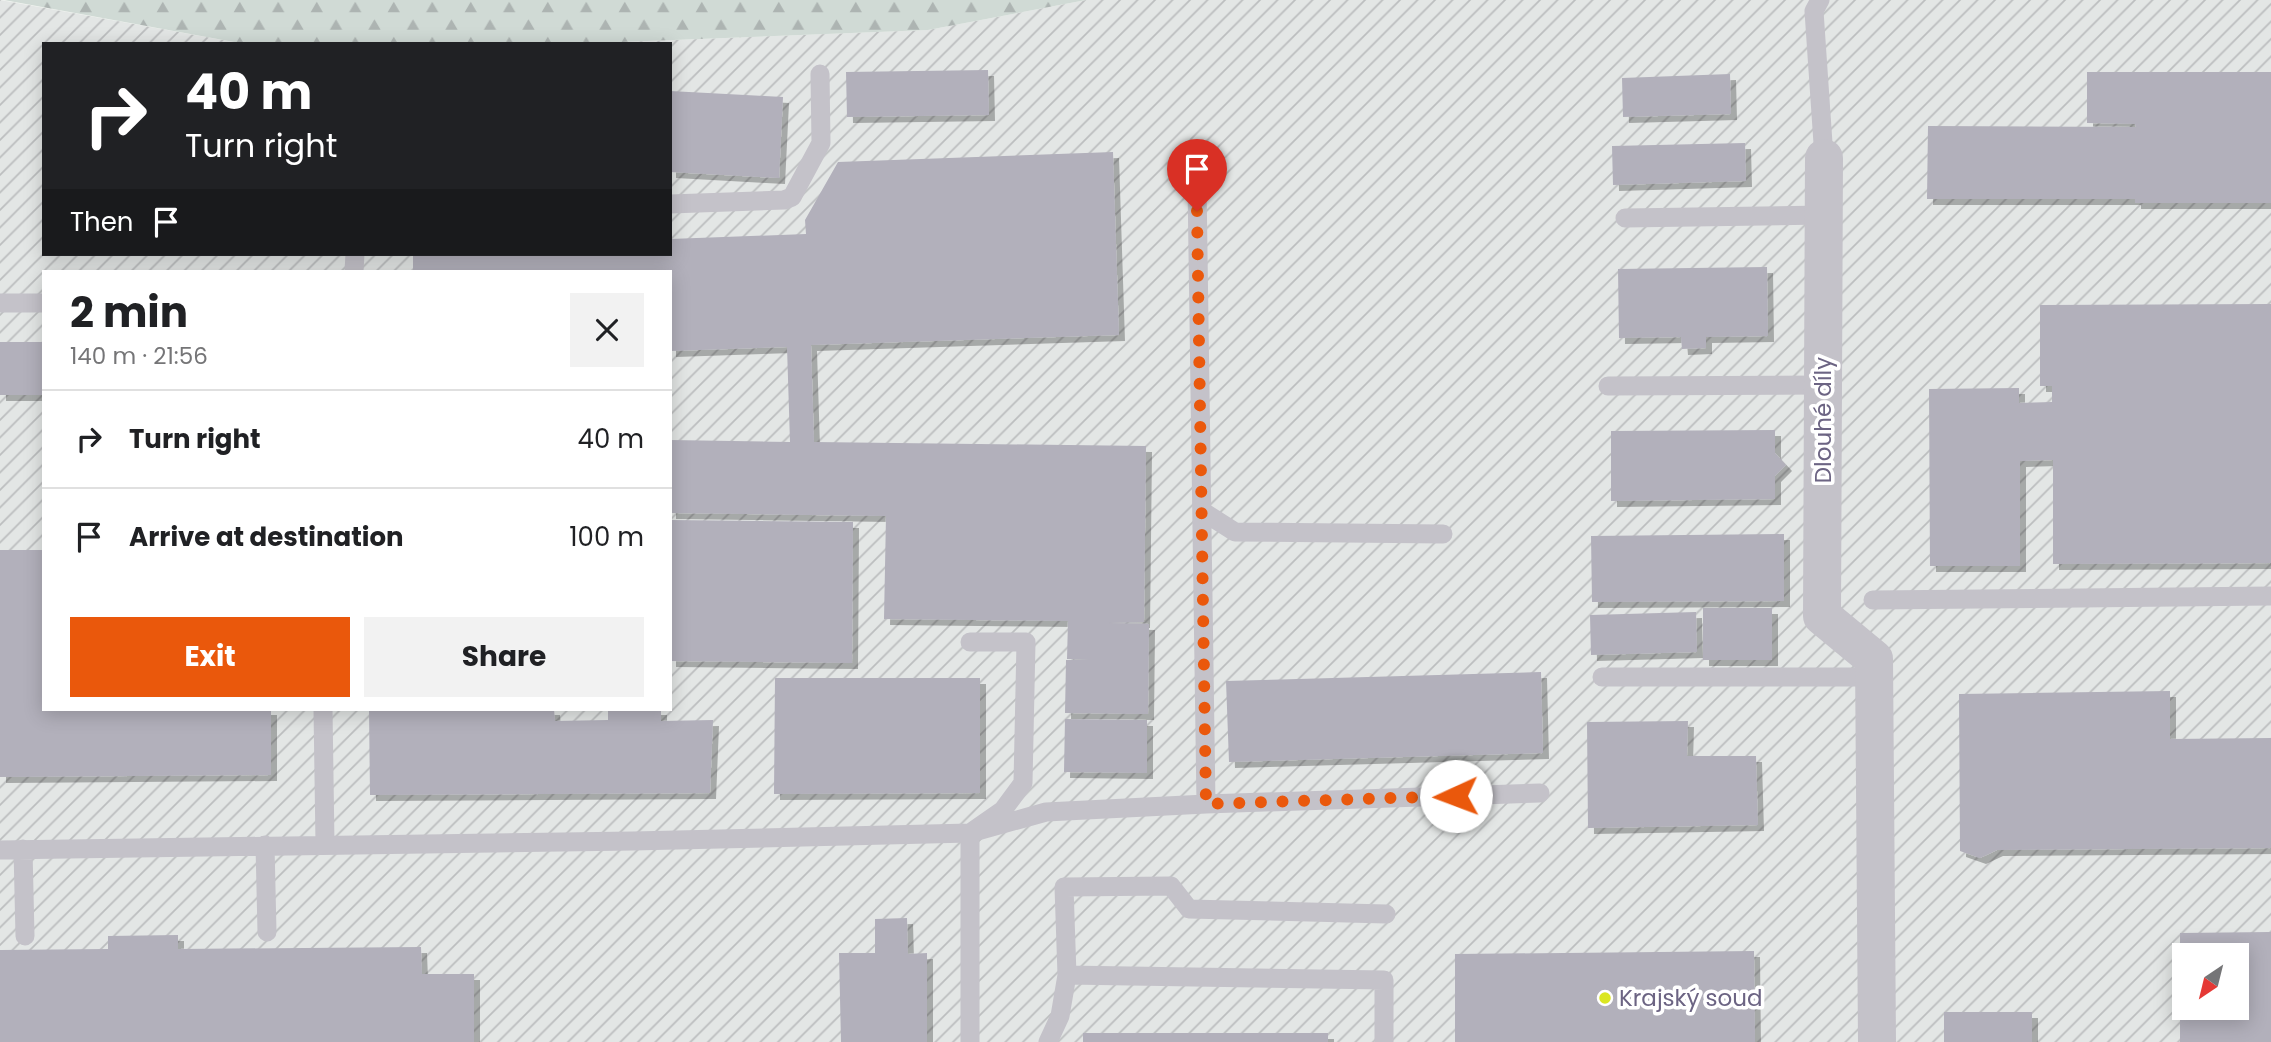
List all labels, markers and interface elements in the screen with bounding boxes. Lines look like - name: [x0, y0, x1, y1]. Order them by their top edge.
- text: 40 m: [185, 58, 312, 126]
- icon: right: [70, 70, 161, 161]
- text: Turn right: [185, 123, 337, 168]
- pin: [1167, 139, 1227, 211]
- icon: arrive: [1178, 150, 1216, 188]
- icon: arrive: [147, 203, 185, 241]
- text: Then: [70, 204, 133, 240]
- text: 2 min: [70, 283, 188, 342]
- button: close: [570, 293, 644, 367]
- text: 140 m · 21:56: [70, 340, 208, 372]
- street label: Dlouhé díly: [1807, 357, 1839, 483]
- icon: right: [70, 420, 108, 458]
- text: Turn right: [129, 421, 261, 457]
- text: 40 m: [578, 421, 644, 457]
- icon: arrive: [70, 518, 108, 556]
- text: Arrive at destination: [129, 519, 404, 555]
- text: 100 m: [569, 519, 644, 555]
- button: Exit: [70, 617, 350, 697]
- button: Share: [364, 617, 644, 697]
- position arrow: [1419, 759, 1493, 833]
- north arrow: [2172, 943, 2249, 1020]
- map controls: [2172, 943, 2249, 1020]
- place label: Krajský soud: [1619, 982, 1763, 1014]
- marker: Krajský soud: [1597, 990, 1613, 1006]

